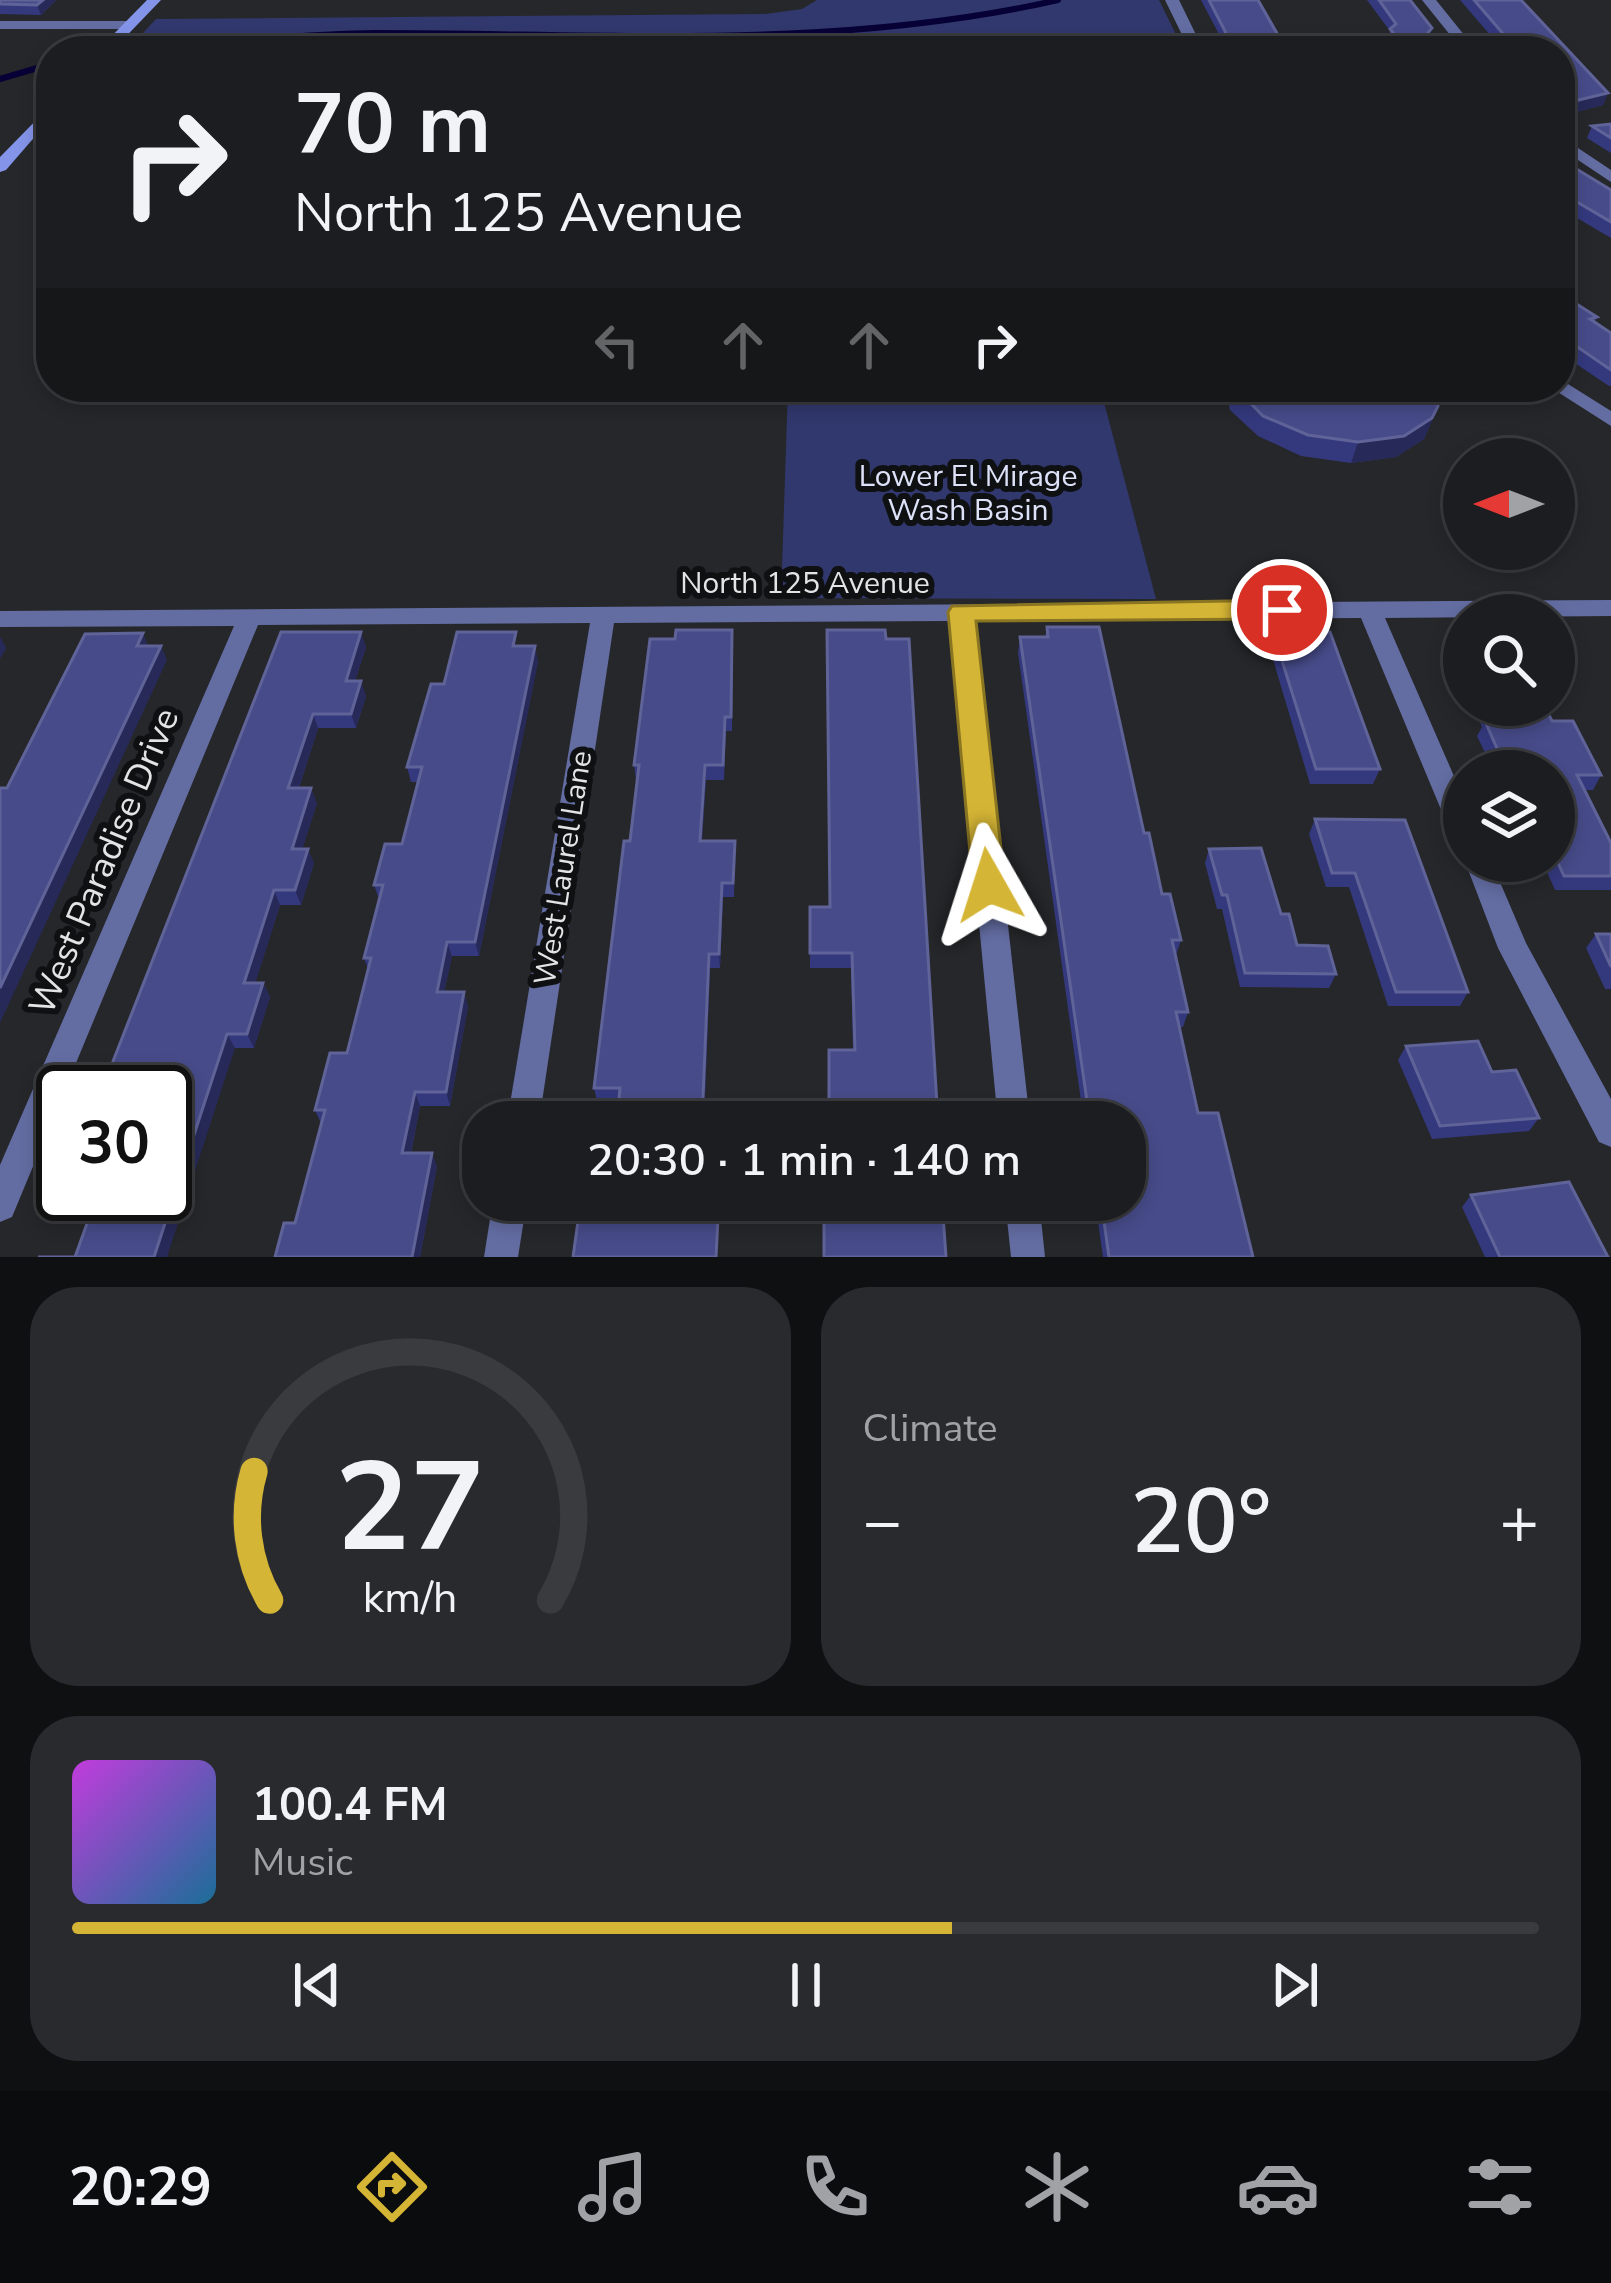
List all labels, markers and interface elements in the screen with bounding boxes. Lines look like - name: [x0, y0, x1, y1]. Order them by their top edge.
- text: 70 m: [294, 67, 491, 182]
- icon: right: [96, 84, 252, 240]
- text: North 125 Avenue: [294, 176, 743, 250]
- icon: left: [584, 312, 650, 378]
- icon: ahead: [710, 312, 776, 378]
- icon: ahead: [836, 312, 902, 378]
- icon: right: [962, 312, 1028, 378]
- north arrow: [1443, 438, 1575, 570]
- map controls: [1443, 438, 1575, 882]
- park label: Lower El Mirage Wash Basin: [859, 456, 1077, 531]
- pin: [1231, 559, 1333, 661]
- street label: North 125 Avenue: [680, 563, 930, 604]
- icon: arrive: [1249, 577, 1315, 643]
- button: search: [1443, 594, 1575, 726]
- street label: West Paradise Drive: [18, 701, 191, 1023]
- street label: West Laurel Lane: [525, 748, 602, 988]
- button: layers: [1443, 750, 1575, 882]
- position arrow: [926, 822, 1052, 948]
- speed limit sign: 30: [36, 1065, 192, 1221]
- text: 20:30 · 1 min · 140 m: [587, 1130, 1021, 1191]
- text: Climate: [863, 1402, 998, 1455]
- text: 27: [335, 1423, 485, 1593]
- text: 20°: [1130, 1461, 1272, 1584]
- text: −: [863, 1477, 902, 1567]
- text: +: [1499, 1477, 1539, 1567]
- text: km/h: [363, 1568, 458, 1626]
- text: 100.4 FM: [252, 1775, 448, 1836]
- text: Music: [252, 1836, 353, 1889]
- icon: previous: [284, 1952, 350, 2018]
- icon: pause: [773, 1952, 839, 2018]
- icon: next: [1262, 1952, 1328, 2018]
- icon: directions: [350, 2145, 434, 2229]
- icon: music: [571, 2145, 655, 2229]
- icon: phone: [793, 2145, 877, 2229]
- icon: climate: [1015, 2145, 1099, 2229]
- icon: car: [1236, 2145, 1320, 2229]
- icon: filters: [1458, 2145, 1542, 2229]
- text: 20:29: [69, 2150, 212, 2224]

